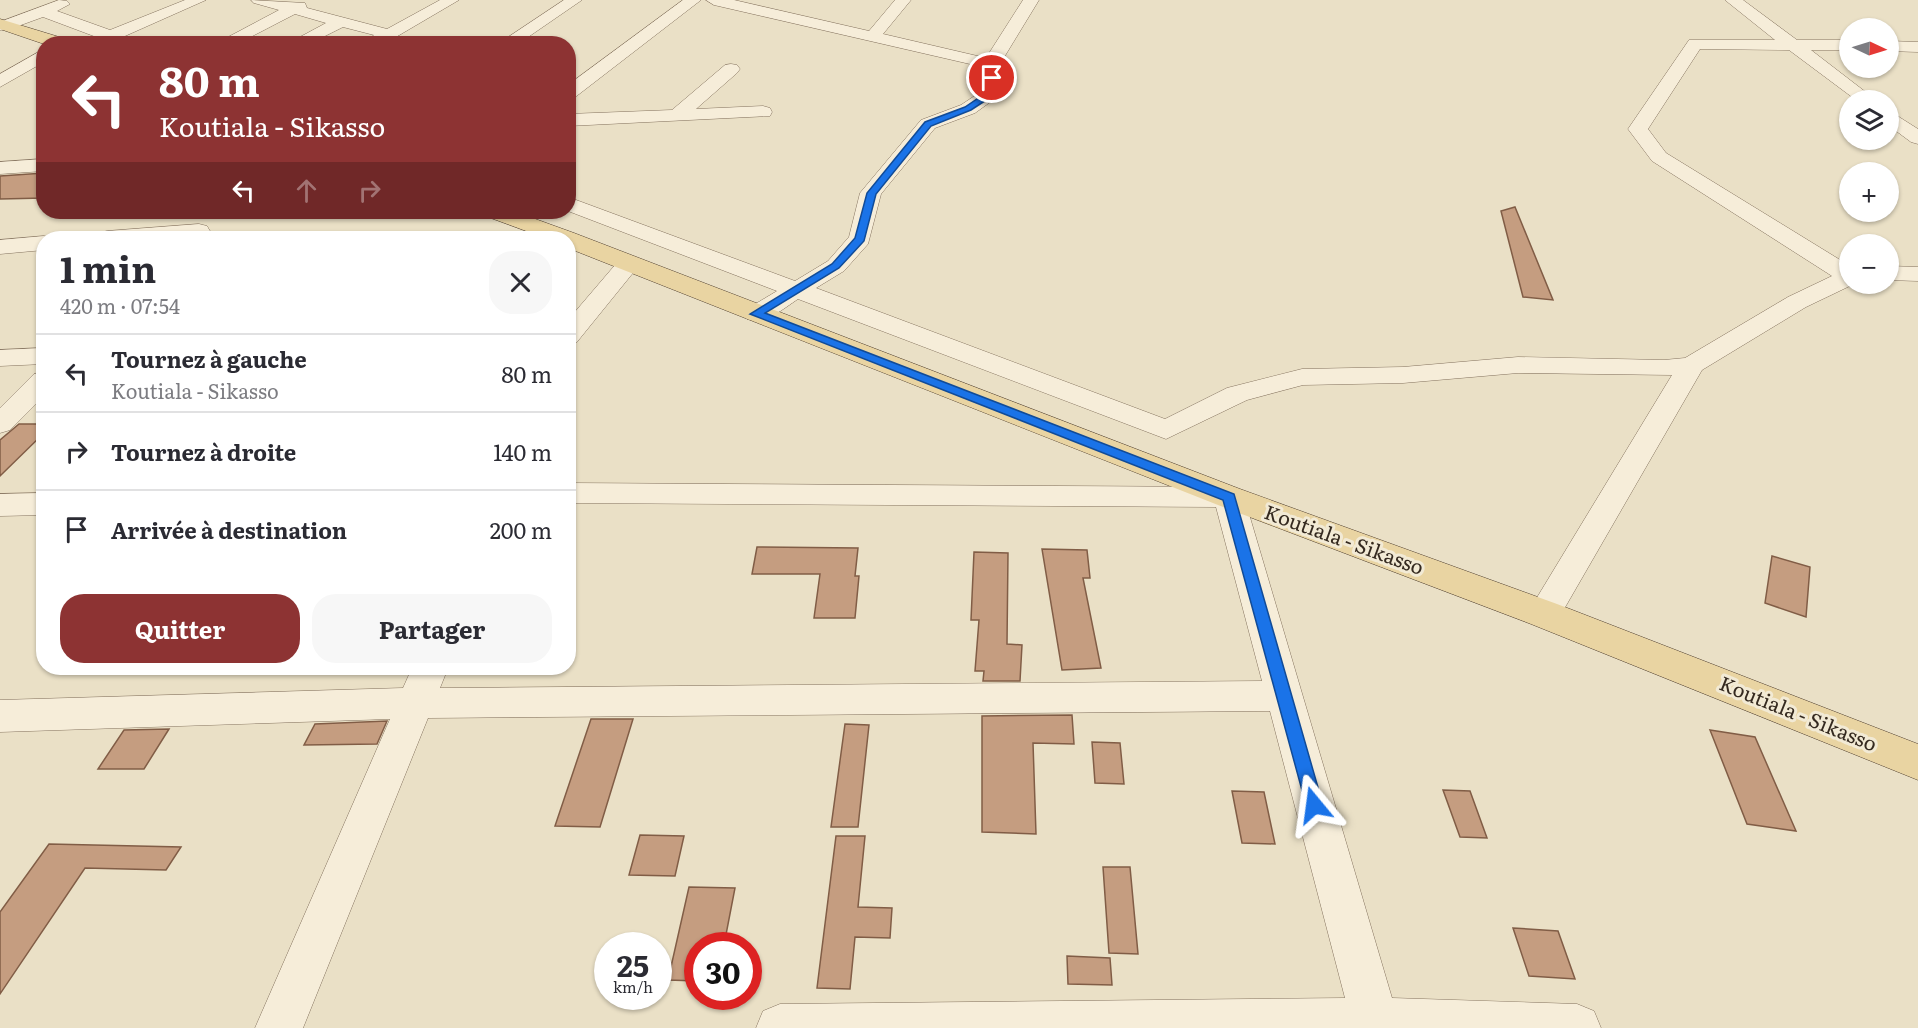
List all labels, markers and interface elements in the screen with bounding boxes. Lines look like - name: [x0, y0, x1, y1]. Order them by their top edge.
- north arrow: [1839, 18, 1899, 78]
- map controls: [1839, 18, 1899, 294]
- text: 80 m: [159, 48, 260, 110]
- pin: [966, 52, 1017, 103]
- icon: left: [60, 60, 138, 138]
- icon: arrive: [975, 61, 1008, 94]
- button: layers: [1839, 90, 1899, 150]
- text: Koutiala - Sikasso: [159, 105, 385, 145]
- button: +: [1839, 162, 1899, 222]
- icon: left: [227, 174, 260, 207]
- icon: ahead: [290, 174, 323, 207]
- icon: right: [353, 174, 386, 207]
- button: −: [1839, 234, 1899, 294]
- text: 1 min: [60, 241, 156, 294]
- button: close: [489, 251, 552, 314]
- text: 420 m · 07:54: [60, 290, 180, 320]
- text: Tournez à gauche: [111, 342, 307, 375]
- icon: left: [60, 357, 93, 390]
- text: 80 m: [501, 357, 552, 390]
- text: Koutiala - Sikasso: [111, 375, 279, 405]
- icon: right: [60, 435, 93, 468]
- text: Tournez à droite: [111, 435, 296, 468]
- text: 140 m: [493, 435, 552, 468]
- street label: Koutiala - Sikasso: [1261, 495, 1429, 581]
- icon: arrive: [60, 513, 93, 546]
- text: Arrivée à destination: [111, 513, 347, 546]
- text: 200 m: [490, 513, 552, 546]
- button: Quitter: [60, 594, 300, 663]
- button: Partager: [312, 594, 552, 663]
- street label: Koutiala - Sikasso: [1715, 667, 1882, 757]
- position arrow: [1282, 773, 1346, 837]
- speed limit sign: 30: [684, 932, 762, 1010]
- text: 25: [617, 942, 649, 986]
- text: km/h: [613, 975, 653, 998]

